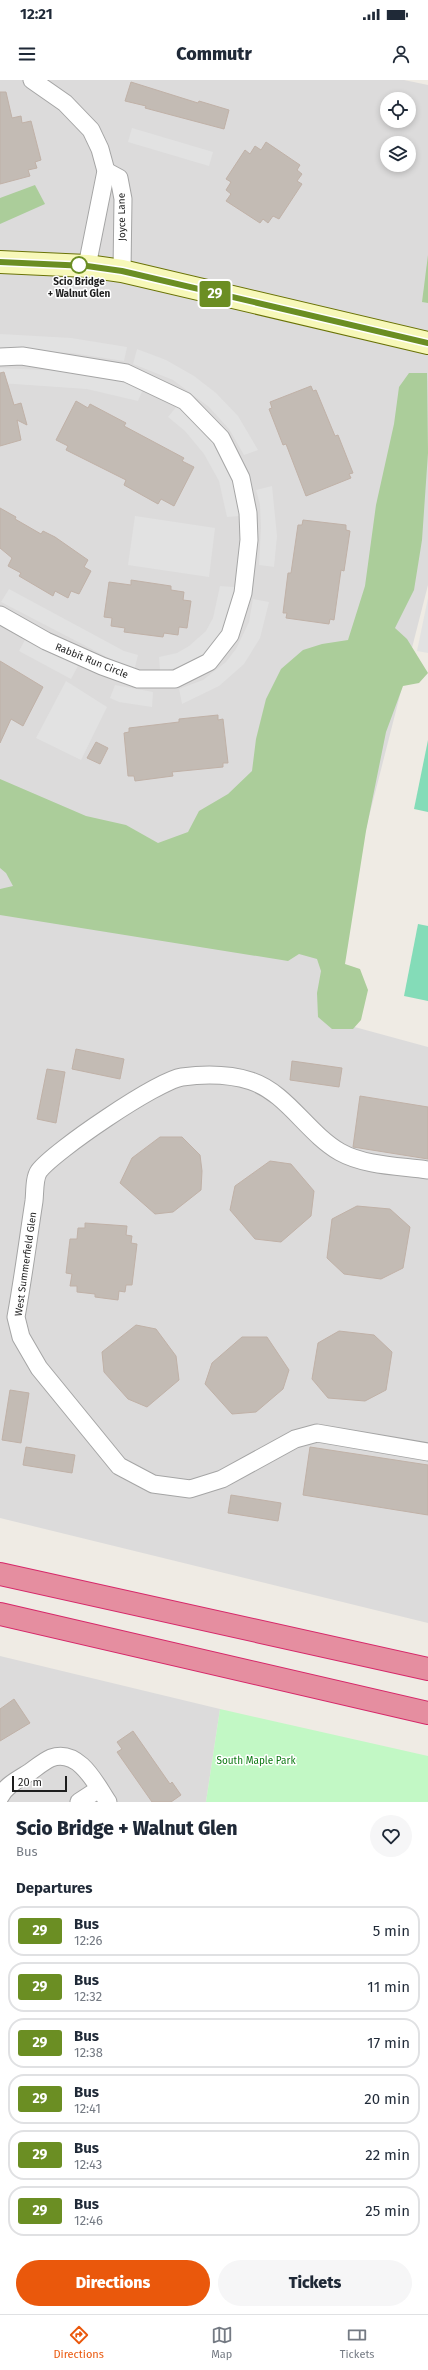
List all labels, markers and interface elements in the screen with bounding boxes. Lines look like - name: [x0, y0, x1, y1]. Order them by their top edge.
- text: 12:21: [20, 5, 53, 23]
- icon: menu: [16, 43, 38, 65]
- text: Commutr: [176, 43, 252, 65]
- icon: person: [390, 43, 412, 65]
- map controls: [380, 92, 416, 172]
- button: locate: [380, 92, 416, 128]
- button: layers: [380, 136, 416, 172]
- street label: Joyce Lane: [116, 193, 128, 241]
- marker: Scio Bridge + Walnut Glen: [70, 256, 88, 274]
- place label: Scio Bridge + Walnut Glen: [48, 276, 111, 300]
- line badge: 29: [197, 281, 233, 307]
- text: 29: [208, 285, 222, 302]
- street label: Rabbit Run Circle: [53, 641, 130, 681]
- street label: West Summerfield Glen: [13, 1211, 39, 1317]
- park label: South Maple Park: [216, 1755, 296, 1767]
- scale bar: [12, 1774, 67, 1793]
- text: 20 m: [18, 1776, 42, 1789]
- button: heart: [370, 1815, 412, 1857]
- text: Scio Bridge + Walnut Glen: [16, 1817, 237, 1840]
- text: Bus: [16, 1844, 38, 1859]
- text: Departures: [16, 1879, 93, 1897]
- text: Bus: [74, 1915, 99, 1933]
- text: 29: [33, 1922, 47, 1939]
- text: 5 min: [373, 1922, 410, 1940]
- text: 12:26: [74, 1933, 103, 1948]
- text: Bus: [74, 1971, 99, 1989]
- text: 29: [33, 1978, 47, 1995]
- text: 11 min: [367, 1978, 410, 1996]
- text: 12:32: [74, 1989, 102, 2004]
- text: Bus: [74, 2027, 99, 2045]
- text: 29: [33, 2034, 47, 2051]
- text: 17 min: [367, 2034, 410, 2052]
- text: 12:38: [74, 2045, 103, 2060]
- text: Bus: [74, 2083, 99, 2101]
- text: 29: [33, 2090, 47, 2107]
- text: 20 min: [364, 2090, 410, 2108]
- text: 12:41: [74, 2101, 101, 2116]
- text: Bus: [74, 2139, 99, 2157]
- text: 29: [33, 2146, 47, 2163]
- text: 22 min: [365, 2146, 410, 2164]
- text: 12:43: [74, 2157, 102, 2172]
- text: Bus: [74, 2195, 99, 2213]
- text: 29: [33, 2202, 47, 2219]
- text: 25 min: [365, 2202, 410, 2220]
- text: 12:46: [74, 2213, 103, 2228]
- button: Directions: [16, 2260, 210, 2306]
- button: Tickets: [218, 2260, 412, 2306]
- tab: Directions: [53, 2324, 104, 2361]
- tab: Map: [211, 2324, 233, 2361]
- tab: Tickets: [340, 2324, 375, 2361]

